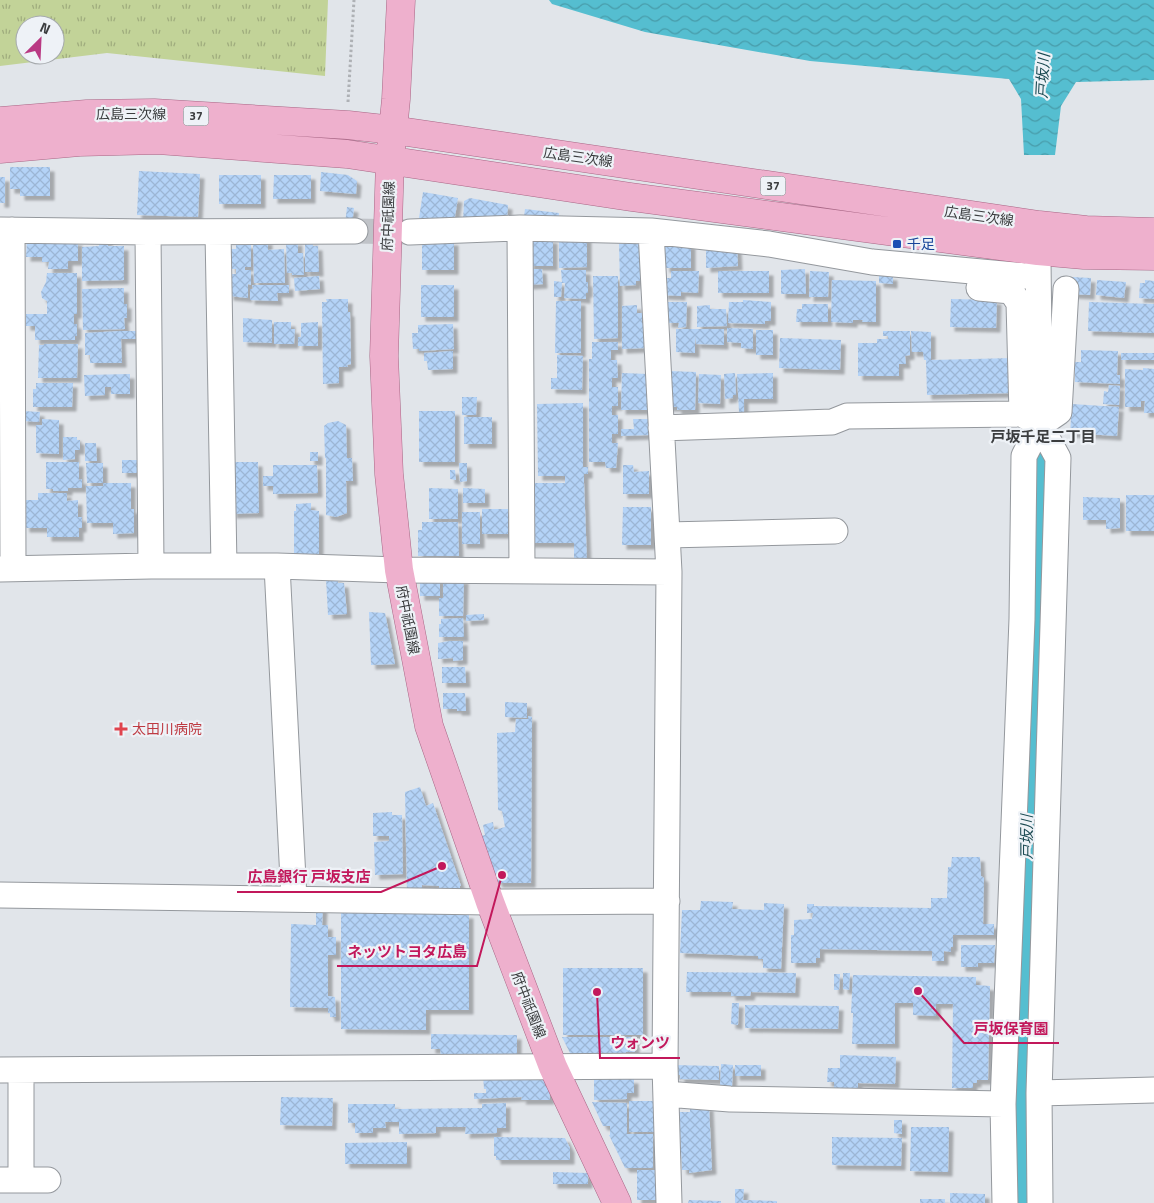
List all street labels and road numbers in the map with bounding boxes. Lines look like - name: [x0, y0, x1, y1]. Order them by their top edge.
- street label: 広島三次線: [96, 103, 166, 124]
- road number: 37: [184, 106, 208, 125]
- street label: 広島三次線: [542, 141, 614, 172]
- road number: 37: [760, 177, 786, 196]
- street label: 府中祇園線: [376, 181, 399, 251]
- street label: 広島三次線: [943, 200, 1015, 231]
- street label: 府中祇園線: [392, 584, 425, 656]
- street label: 府中祇園線: [507, 968, 552, 1041]

